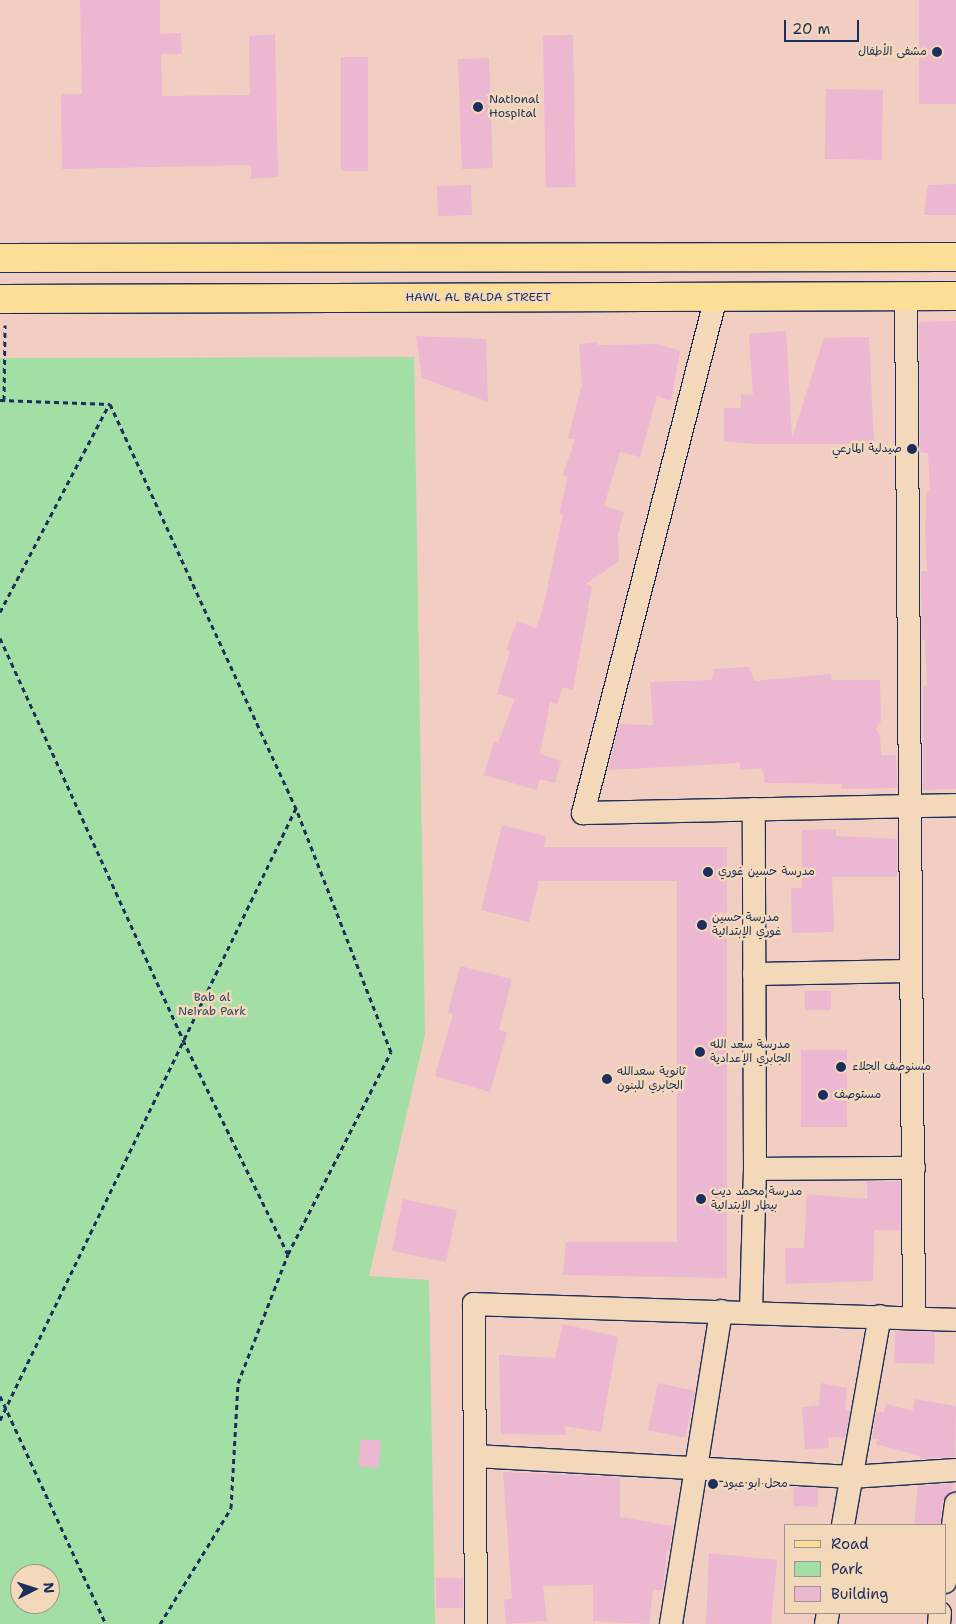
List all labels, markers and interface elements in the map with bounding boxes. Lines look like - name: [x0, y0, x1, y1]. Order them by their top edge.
- scale bar: [786, 10, 861, 42]
- text: 20 m: [792, 19, 831, 39]
- place label: مشفى الأطفال: [858, 45, 927, 59]
- marker: مشفى الأطفال: [931, 46, 943, 58]
- place label: National Hospital: [489, 93, 539, 121]
- marker: National Hospital: [471, 100, 485, 114]
- street label: HAWL AL BALDA STREET: [405, 291, 551, 305]
- place label: صيدلية المارعي: [832, 442, 902, 456]
- marker: صيدلية المارعي: [906, 443, 918, 455]
- place label: مدرسة حسين غوري: [718, 865, 815, 879]
- marker: مدرسة حسين غوري: [702, 866, 714, 878]
- place label: مدرسة حسين غوري الإبتدائية: [712, 911, 781, 939]
- marker: مدرسة حسين غوري الإبتدائية: [696, 919, 708, 931]
- park label: Bab al Neirab Park: [178, 991, 246, 1019]
- place label: مدرسة سعد الله الجابري الإعدادية: [710, 1038, 791, 1066]
- marker: مدرسة سعد الله الجابري الإعدادية: [694, 1046, 706, 1058]
- marker: مسنوصف الجلاء: [834, 1060, 848, 1074]
- place label: مسنوصف الجلاء: [852, 1060, 931, 1074]
- place label: ثانوية سعدالله الجابري للبنون: [617, 1065, 686, 1093]
- marker: ثانوية سعدالله الجابري للبنون: [601, 1073, 613, 1085]
- marker: مستوصف: [816, 1088, 830, 1102]
- place label: مستوصف: [834, 1088, 881, 1102]
- place label: مدرسة محمد ديب بيطار الإبتدائية: [711, 1185, 802, 1213]
- marker: مدرسة محمد ديب بيطار الإبتدائية: [695, 1193, 707, 1205]
- place label: محل ابو عبود: [723, 1477, 788, 1491]
- marker: محل ابو عبود: [707, 1478, 719, 1490]
- legend: [784, 1524, 946, 1614]
- text: Road: [831, 1534, 869, 1554]
- text: Park: [831, 1559, 863, 1579]
- north arrow: [10, 1564, 60, 1614]
- text: N: [39, 1581, 58, 1594]
- text: Building: [831, 1584, 888, 1604]

